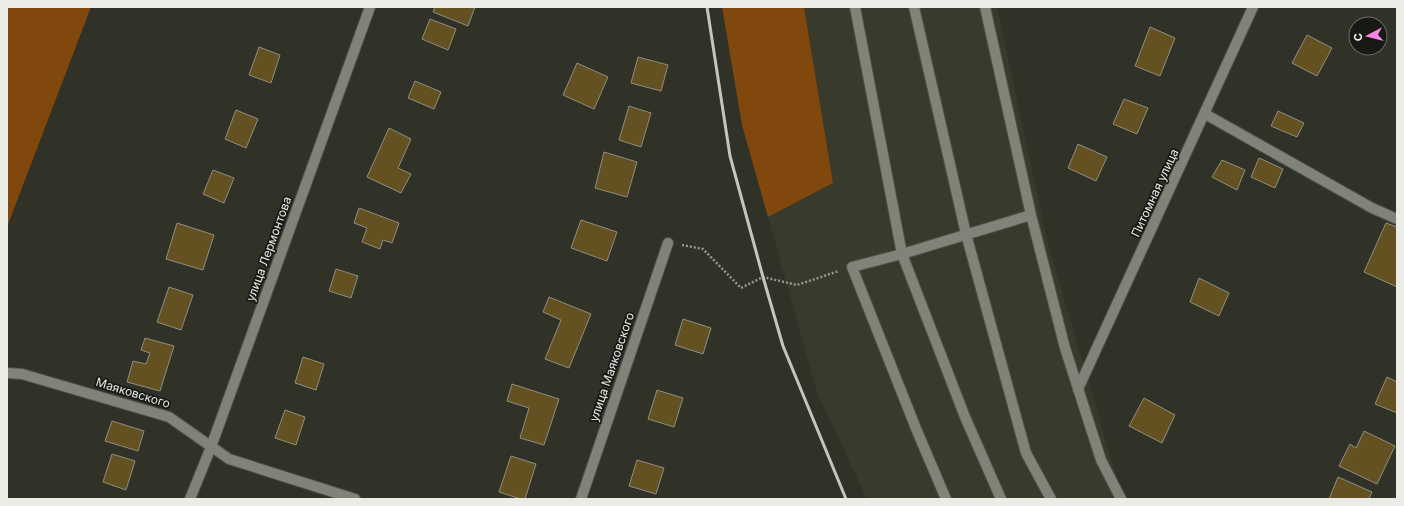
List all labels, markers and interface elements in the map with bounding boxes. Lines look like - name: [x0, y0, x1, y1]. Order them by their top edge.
- north arrow: [1348, 16, 1388, 56]
- text: С: [1351, 32, 1366, 42]
- street label: Питомная улица: [1128, 146, 1182, 239]
- street label: улица Лермонтова: [243, 194, 294, 303]
- street label: улица Маяковского: [586, 310, 637, 423]
- street label: Маяковского: [94, 374, 172, 411]

